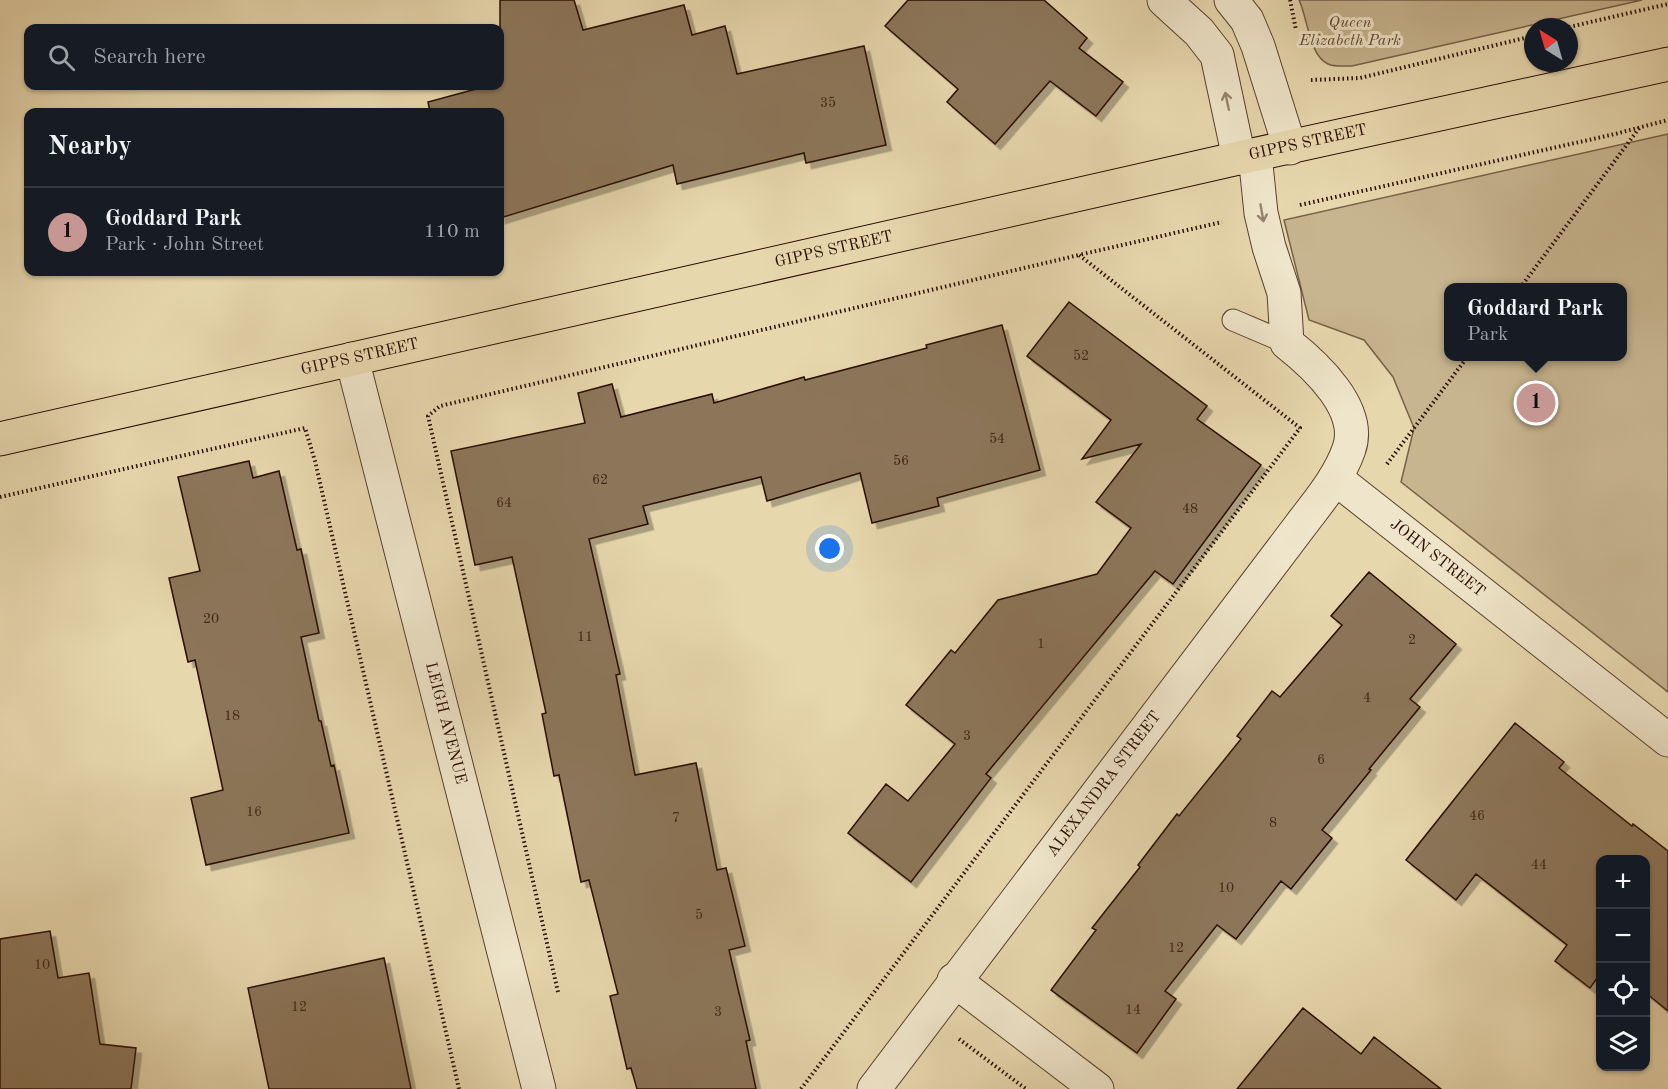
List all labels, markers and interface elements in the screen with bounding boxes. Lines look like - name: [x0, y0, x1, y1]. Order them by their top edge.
- park label: Queen Elizabeth Park: [1298, 15, 1401, 49]
- north arrow: [1524, 18, 1578, 72]
- search box: [24, 24, 504, 90]
- icon: search: [45, 41, 78, 74]
- text: Search here: [93, 46, 206, 68]
- one-way arrow: [1221, 91, 1232, 111]
- house number: 35: [820, 96, 836, 110]
- street label: GIPPS STREET: [1247, 122, 1368, 164]
- text: Nearby: [48, 134, 132, 160]
- one-way arrow: [1257, 203, 1268, 222]
- text: Goddard Park: [105, 208, 242, 230]
- text: 1: [62, 222, 73, 242]
- text: 110 m: [424, 222, 480, 242]
- street label: GIPPS STREET: [773, 229, 894, 271]
- text: Park · John Street: [105, 235, 264, 255]
- popup: [1444, 283, 1627, 361]
- text: Goddard Park: [1467, 298, 1604, 320]
- text: Park: [1467, 325, 1508, 345]
- street label: GIPPS STREET: [299, 336, 420, 379]
- house number: 52: [1073, 349, 1089, 363]
- pin: 1: [1516, 380, 1556, 426]
- house number: 54: [989, 432, 1005, 446]
- house number: 56: [893, 454, 909, 468]
- house number: 62: [592, 473, 608, 487]
- house number: 64: [496, 496, 512, 510]
- house number: 48: [1182, 502, 1198, 516]
- street label: JOHN STREET: [1387, 516, 1488, 600]
- your location: [815, 534, 844, 563]
- house number: 20: [203, 612, 219, 626]
- house number: 11: [577, 630, 593, 644]
- house number: 2: [1408, 633, 1416, 647]
- house number: 1: [1037, 637, 1045, 651]
- street label: LEIGH AVENUE: [422, 660, 469, 786]
- house number: 4: [1363, 691, 1371, 705]
- house number: 18: [224, 709, 240, 723]
- street label: ALEXANDRA STREET: [1045, 709, 1164, 860]
- house number: 3: [963, 729, 971, 743]
- house number: 6: [1317, 753, 1325, 767]
- house number: 16: [246, 805, 262, 819]
- house number: 46: [1469, 809, 1485, 823]
- house number: 7: [672, 811, 680, 825]
- house number: 8: [1269, 816, 1277, 830]
- map controls: [1596, 855, 1650, 1071]
- button: +: [1596, 855, 1650, 909]
- house number: 44: [1531, 858, 1547, 872]
- house number: 10: [1218, 881, 1234, 895]
- house number: 5: [695, 908, 703, 922]
- button: −: [1596, 909, 1650, 963]
- house number: 12: [1168, 941, 1184, 955]
- house number: 10: [34, 958, 50, 972]
- button: locate: [1596, 963, 1650, 1017]
- house number: 12: [291, 1000, 307, 1014]
- house number: 14: [1125, 1003, 1141, 1017]
- house number: 3: [714, 1005, 722, 1019]
- button: layers: [1596, 1017, 1650, 1071]

